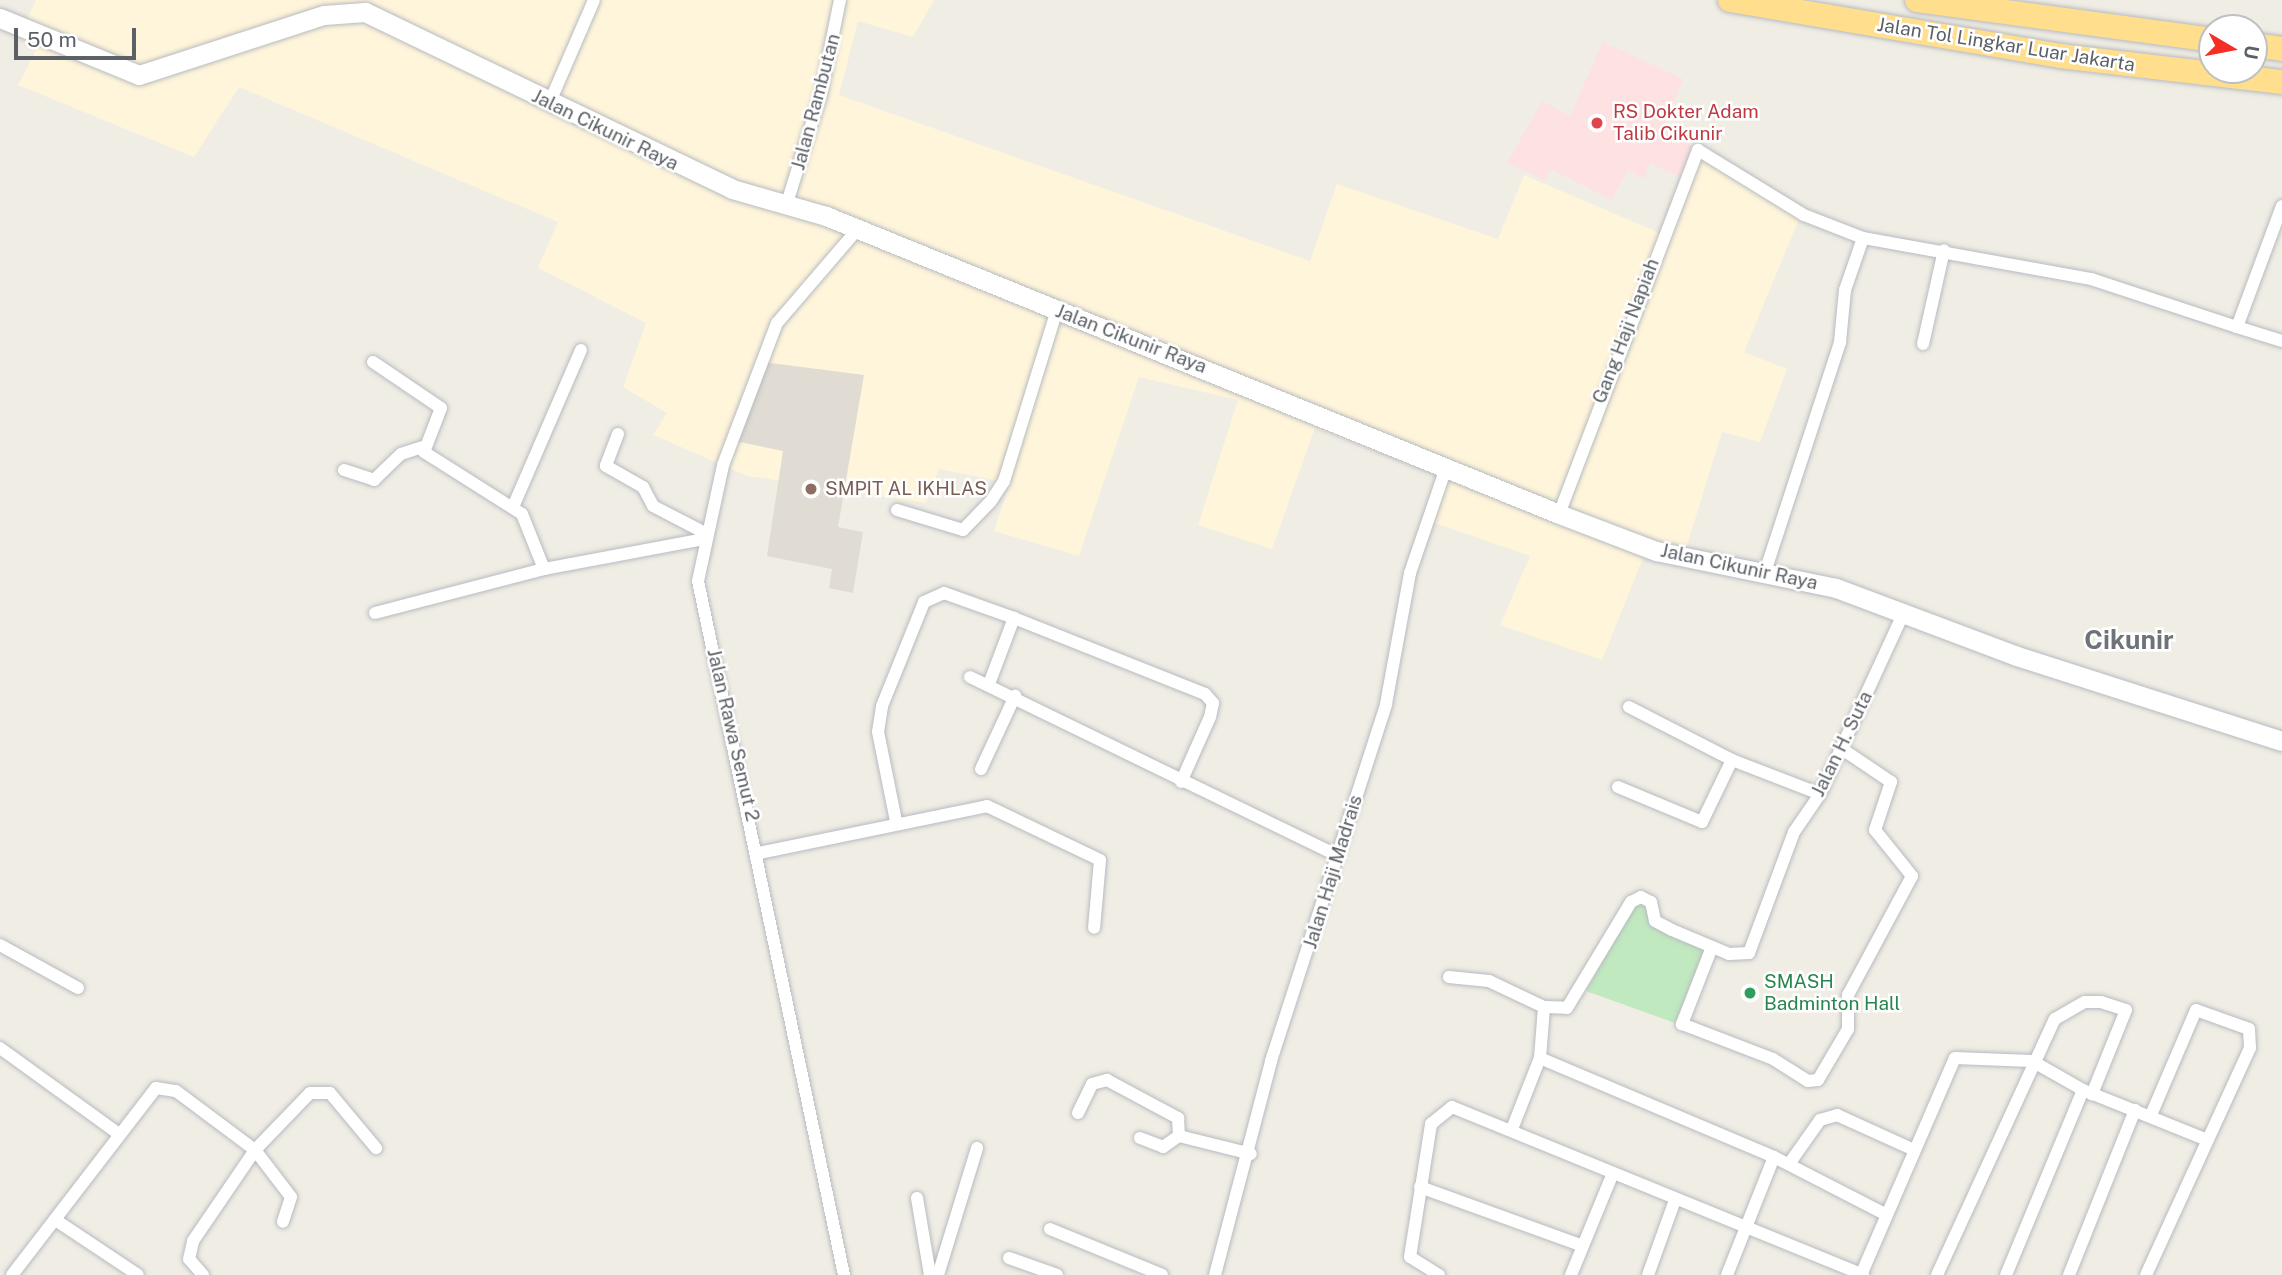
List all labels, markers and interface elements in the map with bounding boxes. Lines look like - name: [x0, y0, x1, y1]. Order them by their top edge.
- street label: Jalan Tol Lingkar Luar Jakarta: [1875, 13, 2137, 77]
- scale bar: [18, 14, 140, 58]
- north arrow: [2198, 14, 2268, 84]
- text: 50 m: [27, 27, 77, 52]
- street label: Jalan Rambutan: [787, 31, 845, 173]
- text: U: [2240, 44, 2264, 61]
- street label: Jalan Cikunir Raya: [528, 85, 682, 175]
- place label: RS Dokter Adam Talib Cikunir: [1613, 101, 1759, 145]
- marker: RS Dokter Adam Talib Cikunir: [1587, 113, 1607, 133]
- street label: Gang Haji Napiah: [1588, 255, 1664, 407]
- street label: Jalan Cikunir Raya: [1052, 300, 1210, 378]
- place label: SMPIT AL IKHLAS: [825, 478, 987, 500]
- marker: SMPIT AL IKHLAS: [803, 481, 819, 497]
- street label: Jalan Cikunir Raya: [1658, 539, 1820, 595]
- district label: Cikunir: [2084, 624, 2174, 656]
- street label: Jalan Rawa Semut 2: [702, 646, 764, 824]
- street label: Jalan H. Suta: [1807, 687, 1877, 801]
- street label: Jalan Haji Madrais: [1299, 792, 1367, 952]
- place label: SMASH Badminton Hall: [1764, 971, 1900, 1015]
- marker: SMASH Badminton Hall: [1742, 985, 1758, 1001]

